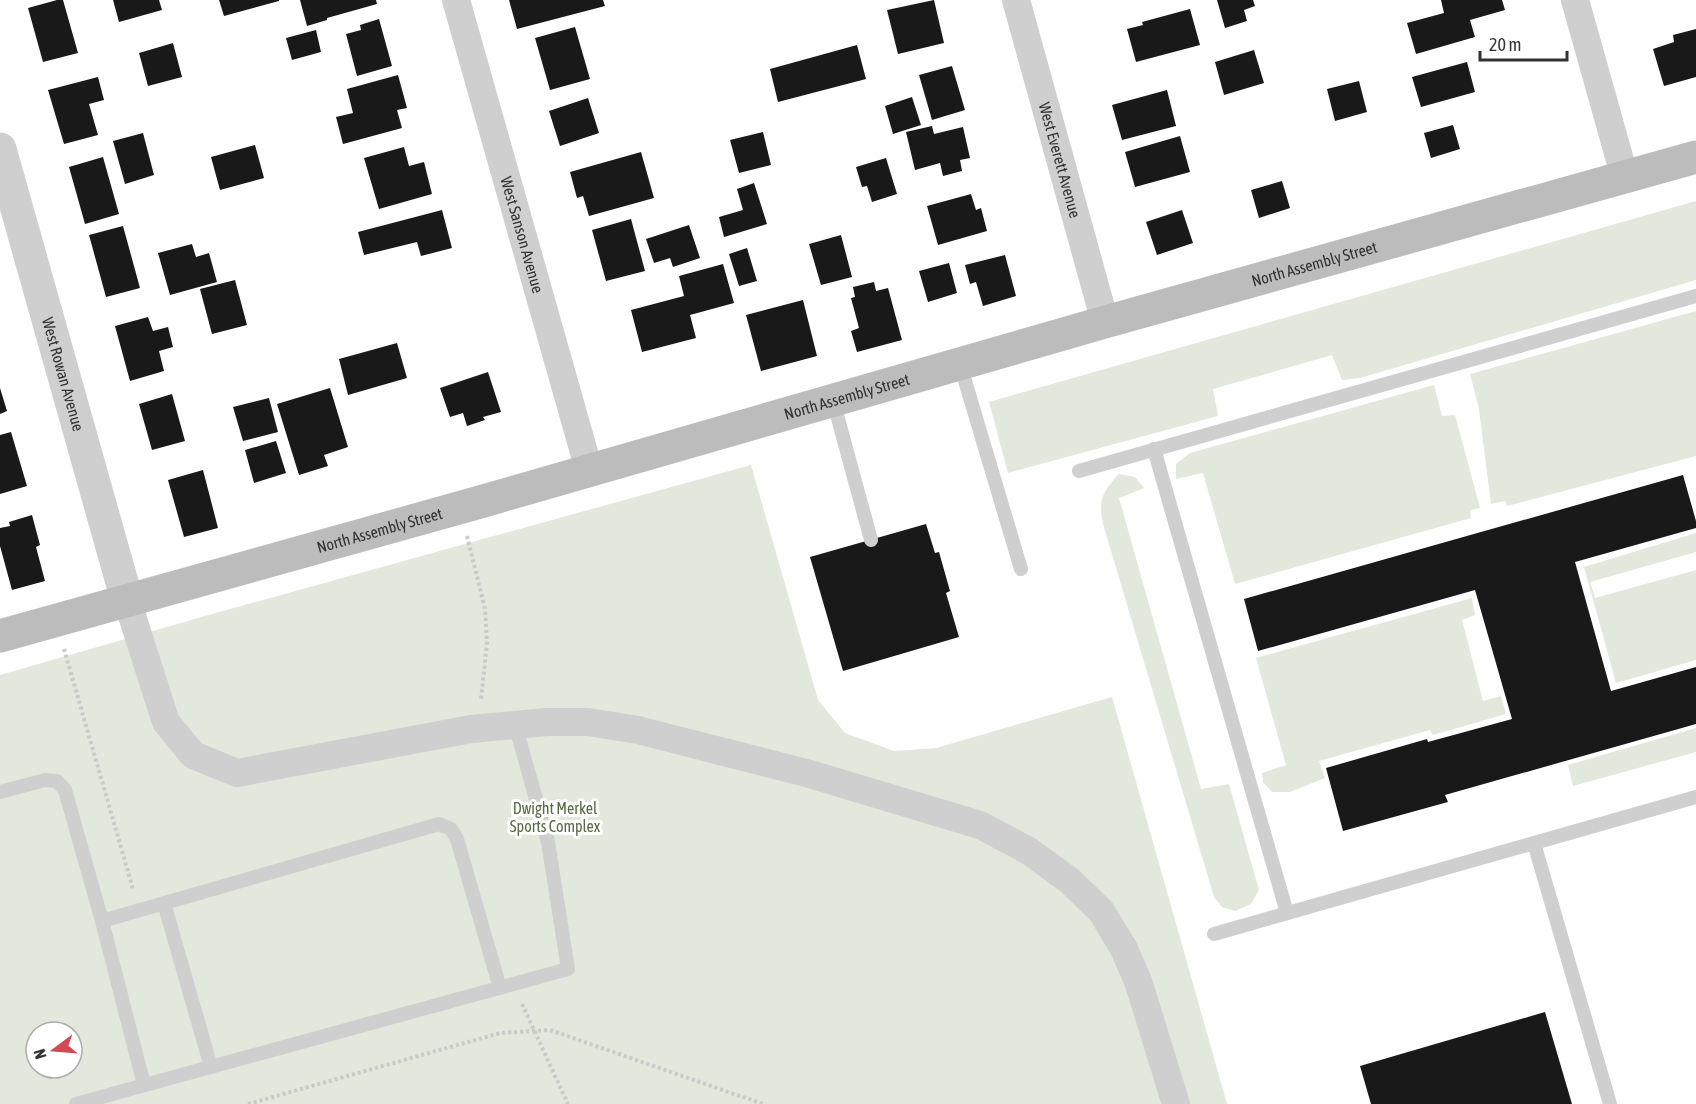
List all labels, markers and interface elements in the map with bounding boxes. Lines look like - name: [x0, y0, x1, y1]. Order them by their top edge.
- scale bar: [1480, 24, 1567, 62]
- text: 20 m: [1489, 34, 1521, 55]
- street label: West Everett Avenue: [1036, 100, 1085, 220]
- street label: West Sanson Avenue: [497, 174, 547, 295]
- street label: North Assembly Street: [1249, 237, 1380, 290]
- street label: West Rowan Avenue: [39, 315, 88, 433]
- street label: North Assembly Street: [782, 370, 912, 423]
- street label: North Assembly Street: [315, 504, 445, 556]
- park label: Dwight Merkel Sports Complex: [510, 799, 601, 836]
- north arrow: [24, 1020, 84, 1080]
- text: N: [30, 1047, 50, 1061]

